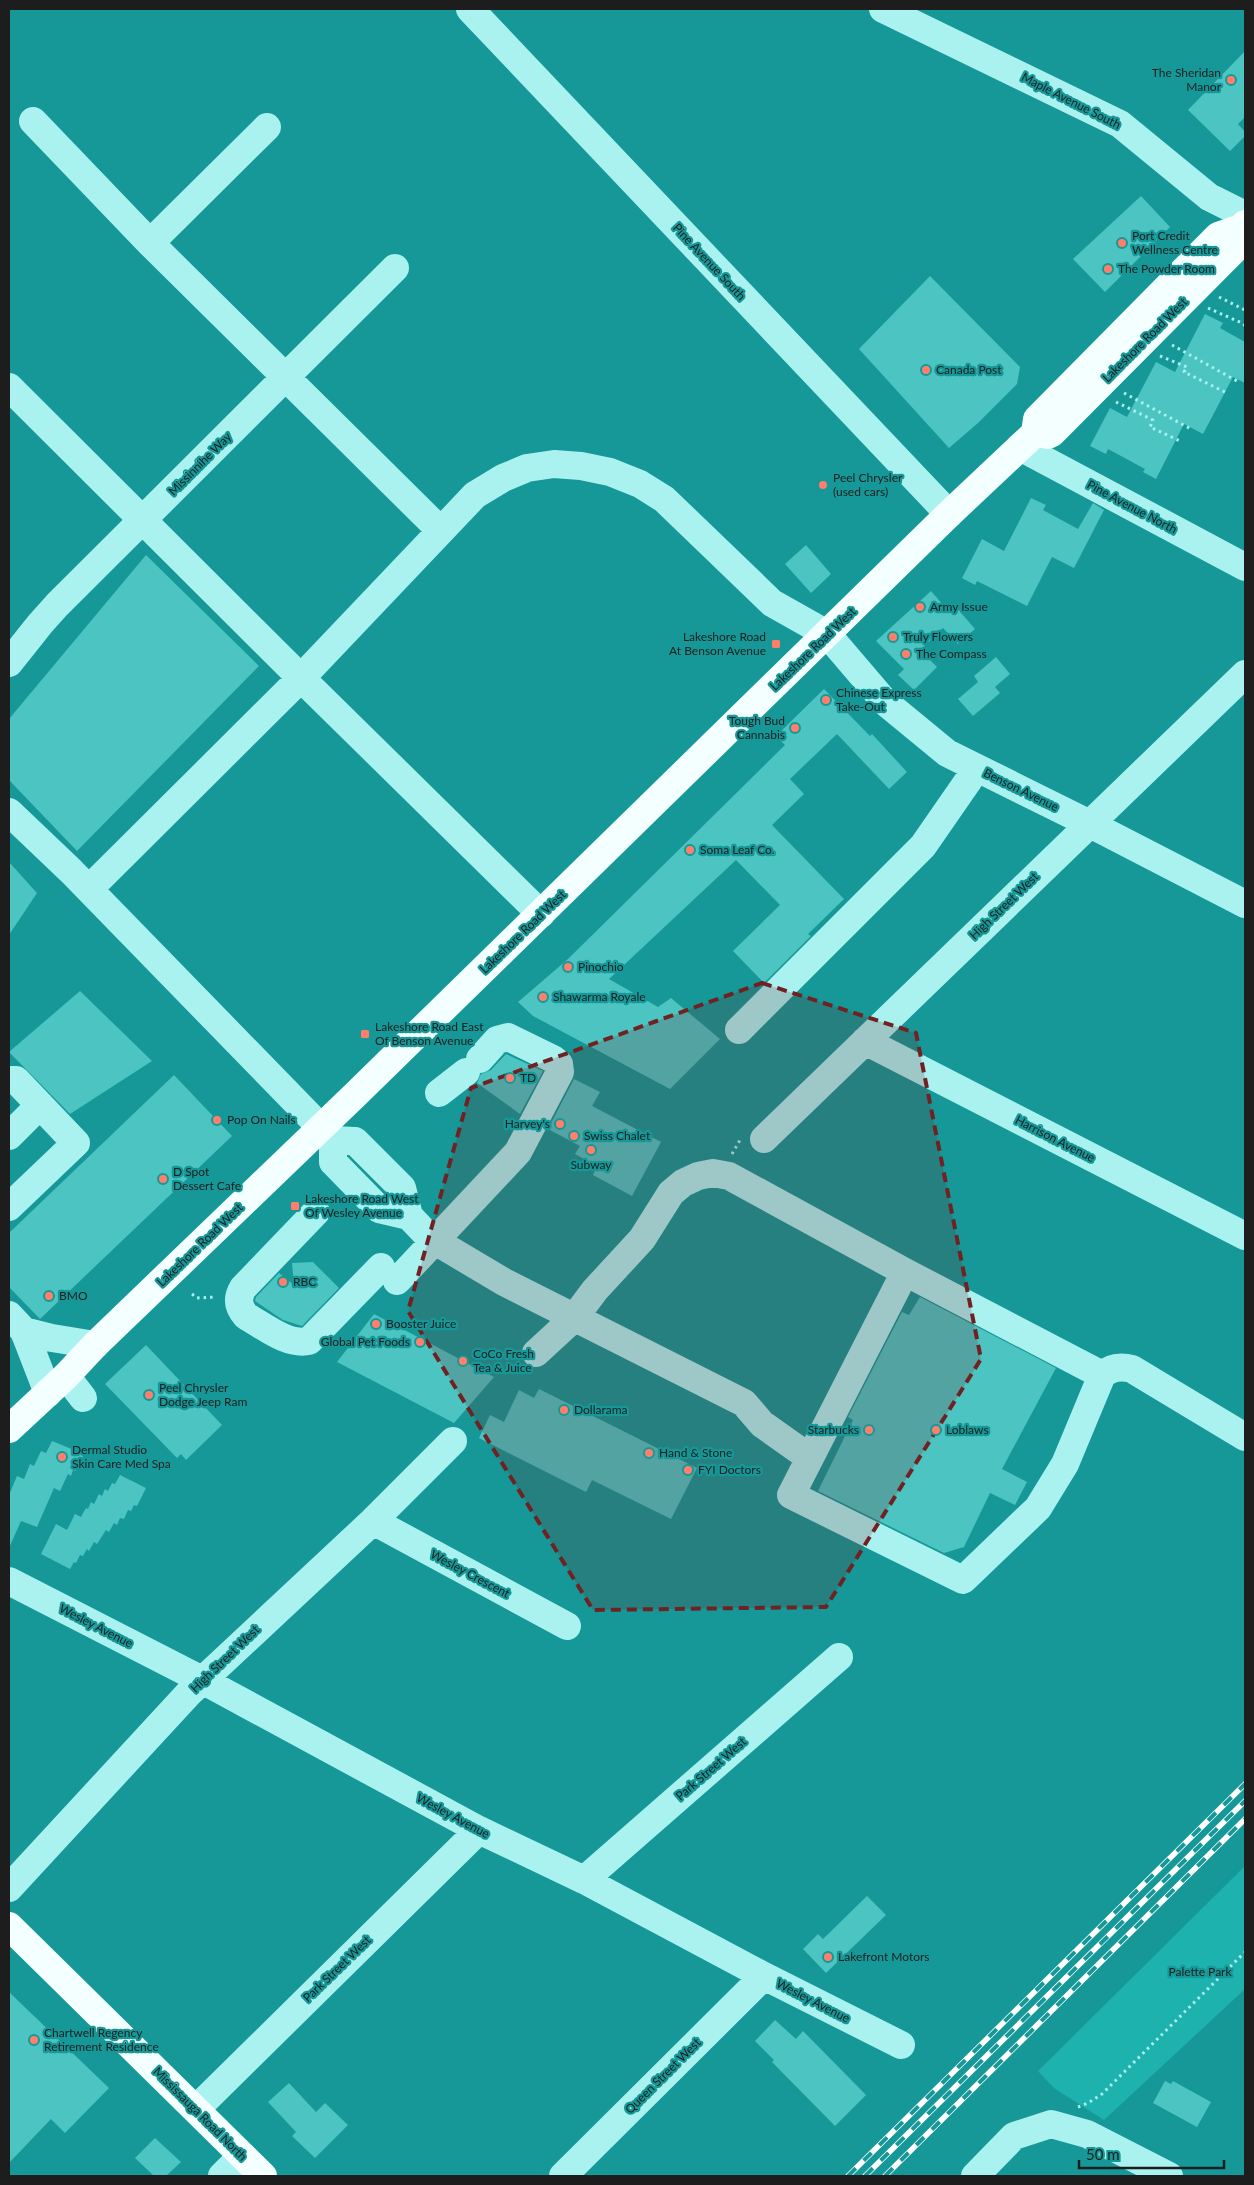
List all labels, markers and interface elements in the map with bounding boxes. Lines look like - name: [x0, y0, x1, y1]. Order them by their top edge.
- place label: The Sheridan Manor: [1152, 65, 1222, 94]
- street label: Maple Avenue South: [1019, 69, 1123, 132]
- marker: The Sheridan Manor: [1225, 74, 1237, 86]
- street label: Pine Avenue South: [670, 220, 749, 303]
- place label: Port Credit Wellness Centre: [1132, 228, 1218, 257]
- marker: Port Credit Wellness Centre: [1116, 237, 1128, 249]
- place label: The Powder Room: [1118, 261, 1215, 276]
- marker: The Powder Room: [1102, 263, 1114, 275]
- street label: Lakeshore Road West: [1099, 294, 1191, 385]
- place label: Canada Post: [936, 362, 1002, 377]
- marker: Canada Post: [920, 364, 932, 376]
- street label: Missinnihe Way: [165, 428, 235, 498]
- place label: Peel Chrysler (used cars): [833, 470, 903, 499]
- street label: Pine Avenue North: [1085, 477, 1180, 537]
- marker: Peel Chrysler (used cars): [817, 479, 829, 491]
- place label: Army Issue: [930, 599, 988, 614]
- marker: Army Issue: [914, 601, 926, 613]
- street label: Lakeshore Road West: [767, 603, 859, 693]
- place label: Lakeshore Road At Benson Avenue: [669, 629, 766, 658]
- place label: Truly Flowers: [903, 629, 973, 644]
- marker: Truly Flowers: [887, 631, 899, 643]
- marker: Lakeshore Road At Benson Avenue: [770, 638, 782, 650]
- place label: The Compass: [916, 646, 987, 661]
- marker: The Compass: [900, 648, 912, 660]
- place label: Chinese Express Take-Out: [836, 685, 922, 714]
- marker: Chinese Express Take-Out: [820, 694, 832, 706]
- place label: Tough Bud Cannabis: [729, 713, 785, 742]
- marker: Tough Bud Cannabis: [789, 722, 801, 734]
- street label: Benson Avenue: [981, 765, 1061, 814]
- place label: Soma Leaf Co.: [700, 842, 775, 857]
- marker: Soma Leaf Co.: [684, 844, 696, 856]
- street label: High Street West: [966, 868, 1042, 942]
- street label: Lakeshore Road West: [477, 886, 569, 976]
- place label: Pinochio: [578, 959, 624, 974]
- marker: Pinochio: [562, 961, 574, 973]
- place label: Shawarma Royale: [553, 989, 646, 1004]
- marker: Shawarma Royale: [537, 991, 549, 1003]
- place label: Lakeshore Road East Of Benson Avenue: [375, 1019, 484, 1048]
- marker: Lakeshore Road East Of Benson Avenue: [359, 1028, 371, 1040]
- place label: TD: [520, 1070, 536, 1085]
- marker: TD: [504, 1072, 516, 1084]
- place label: Pop On Nails: [227, 1112, 296, 1127]
- street label: Harrison Avenue: [1013, 1112, 1098, 1165]
- marker: Pop On Nails: [211, 1114, 223, 1126]
- place label: Harvey's: [505, 1116, 550, 1131]
- marker: Harvey's: [554, 1118, 566, 1130]
- place label: Swiss Chalet: [584, 1128, 651, 1143]
- marker: Swiss Chalet: [568, 1130, 580, 1142]
- marker: Subway: [585, 1144, 597, 1156]
- place label: Subway: [570, 1157, 612, 1172]
- place label: D Spot Dessert Cafe: [173, 1164, 241, 1193]
- marker: D Spot Dessert Cafe: [157, 1173, 169, 1185]
- place label: Lakeshore Road West Of Wesley Avenue: [305, 1191, 419, 1220]
- street label: Lakeshore Road West: [154, 1199, 246, 1289]
- marker: Lakeshore Road West Of Wesley Avenue: [289, 1200, 301, 1212]
- place label: RBC: [293, 1274, 316, 1289]
- marker: RBC: [277, 1276, 289, 1288]
- place label: BMO: [59, 1288, 88, 1303]
- marker: BMO: [43, 1290, 55, 1302]
- place label: Booster Juice: [386, 1316, 456, 1331]
- marker: Booster Juice: [370, 1318, 382, 1330]
- place label: Global Pet Foods: [321, 1334, 410, 1349]
- marker: Global Pet Foods: [414, 1336, 426, 1348]
- place label: CoCo Fresh Tea & Juice: [473, 1346, 534, 1375]
- marker: CoCo Fresh Tea & Juice: [457, 1355, 469, 1367]
- place label: Peel Chrysler Dodge Jeep Ram: [159, 1380, 247, 1409]
- marker: Peel Chrysler Dodge Jeep Ram: [143, 1389, 155, 1401]
- place label: Dollarama: [574, 1402, 628, 1417]
- marker: Dollarama: [558, 1404, 570, 1416]
- place label: Starbucks: [808, 1422, 859, 1437]
- place label: Loblaws: [946, 1422, 989, 1437]
- marker: Starbucks: [863, 1424, 875, 1436]
- marker: Loblaws: [930, 1424, 942, 1436]
- place label: Dermal Studio Skin Care Med Spa: [72, 1442, 171, 1471]
- place label: Hand & Stone: [659, 1445, 732, 1460]
- marker: Hand & Stone: [643, 1447, 655, 1459]
- marker: Dermal Studio Skin Care Med Spa: [56, 1451, 68, 1463]
- place label: FYI Doctors: [698, 1462, 761, 1477]
- marker: FYI Doctors: [682, 1464, 694, 1476]
- street label: Wesley Crescent: [428, 1546, 513, 1601]
- street label: Wesley Avenue: [57, 1601, 136, 1651]
- street label: High Street West: [187, 1621, 263, 1695]
- street label: Park Street West: [672, 1733, 750, 1803]
- street label: Wesley Avenue: [414, 1790, 492, 1841]
- street label: Park Street West: [300, 1932, 374, 2005]
- place label: Lakefront Motors: [838, 1949, 930, 1964]
- marker: Lakefront Motors: [822, 1951, 834, 1963]
- park label: Palette Park: [1168, 1964, 1232, 1979]
- street label: Wesley Avenue: [774, 1976, 853, 2026]
- place label: Chartwell Regency Retirement Residence: [44, 2025, 159, 2054]
- marker: Chartwell Regency Retirement Residence: [28, 2034, 40, 2046]
- street label: Queen Street West: [622, 2034, 704, 2117]
- street label: Mississauga Road North: [150, 2064, 250, 2164]
- scale bar: [1079, 2138, 1224, 2170]
- text: 50 m: [1086, 2145, 1120, 2163]

